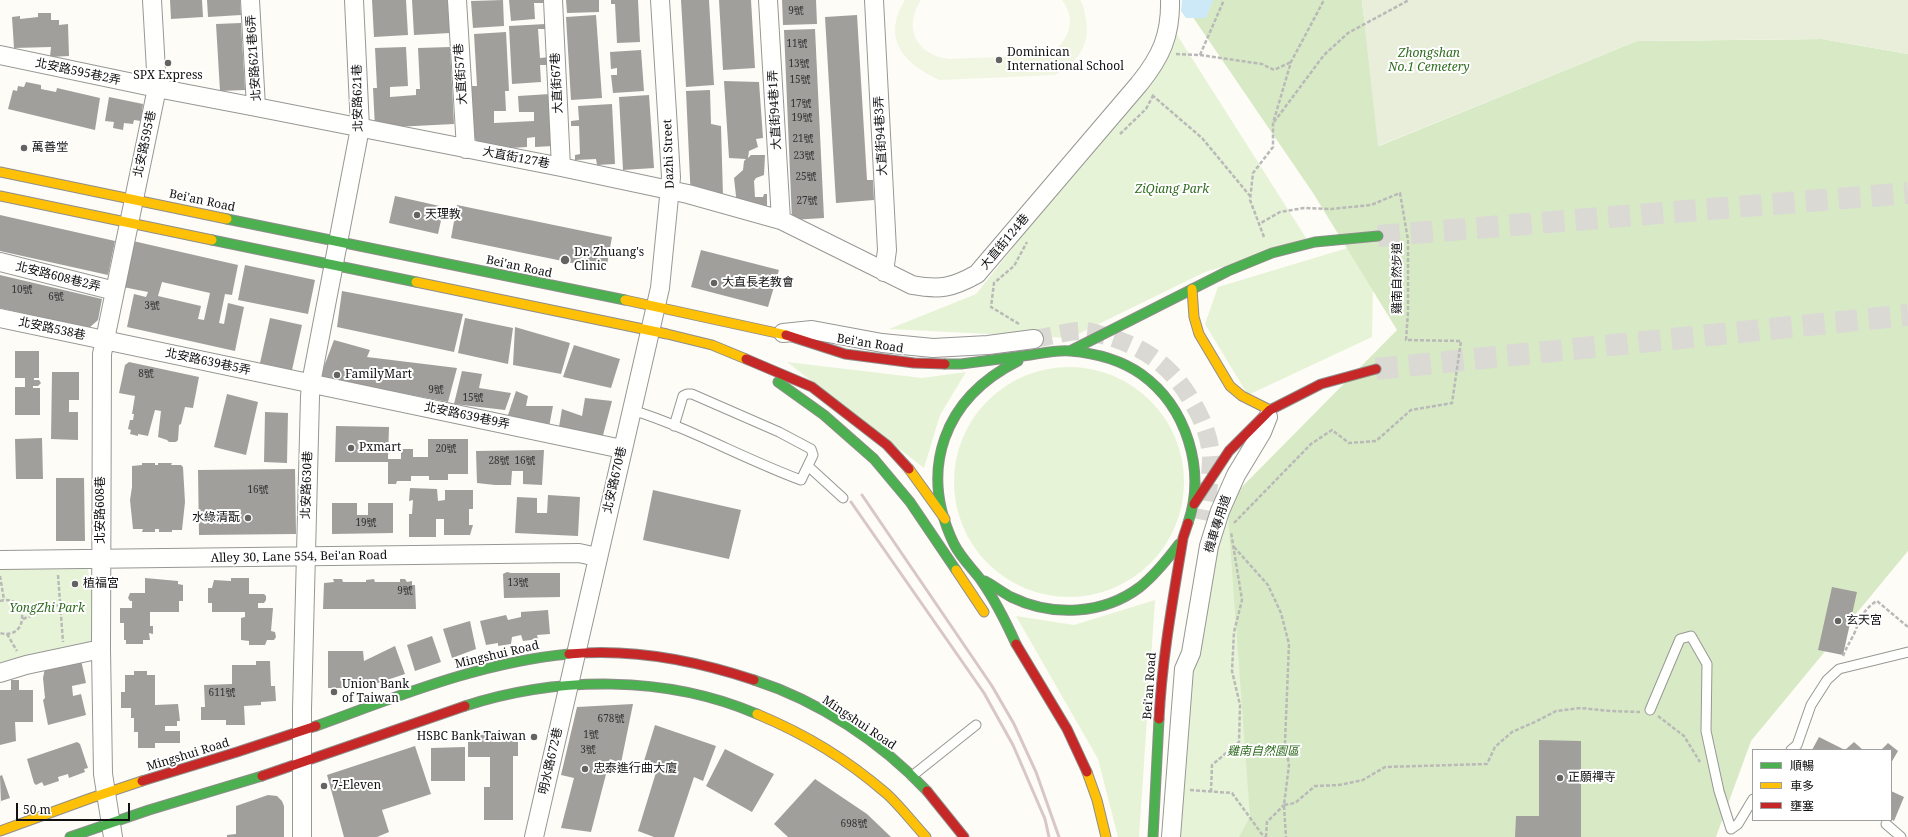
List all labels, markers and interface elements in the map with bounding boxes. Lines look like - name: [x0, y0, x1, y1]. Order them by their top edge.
- house number: 9號: [788, 5, 804, 17]
- street label: 北安路621巷6弄: [244, 14, 264, 102]
- house number: 11號: [786, 38, 808, 50]
- street label: 大直街57巷: [452, 43, 470, 105]
- place label: Dominican International School: [1007, 46, 1124, 74]
- park label: Zhongshan No.1 Cemetery: [1388, 47, 1470, 75]
- street label: 大直街67巷: [548, 52, 566, 114]
- marker: Dominican International School: [994, 55, 1004, 65]
- street label: 北安路595巷2弄: [34, 56, 122, 88]
- marker: SPX Express: [163, 58, 173, 68]
- house number: 13號: [788, 58, 810, 70]
- street label: 北安路621巷: [350, 64, 366, 132]
- place label: SPX Express: [133, 69, 203, 83]
- street label: 大直街94巷1弄: [766, 70, 784, 150]
- house number: 15號: [789, 74, 811, 86]
- street label: 大直街94巷3弄: [872, 96, 890, 176]
- house number: 17號: [790, 98, 812, 110]
- street label: 北安路595巷: [131, 109, 159, 179]
- house number: 19號: [791, 112, 813, 124]
- street label: Dazhi Street: [661, 119, 677, 189]
- house number: 21號: [792, 133, 814, 145]
- place label: 萬善堂: [32, 141, 68, 155]
- marker: 萬善堂: [19, 143, 29, 153]
- street label: 大直街127巷: [481, 144, 551, 172]
- house number: 23號: [793, 150, 815, 162]
- house number: 25號: [795, 171, 817, 183]
- park label: ZiQiang Park: [1135, 183, 1209, 197]
- street label: Bei'an Road: [168, 187, 236, 215]
- house number: 27號: [796, 195, 818, 207]
- place label: 天理教: [425, 208, 461, 222]
- marker: 天理教: [412, 210, 422, 220]
- street label: 大直街124巷: [978, 211, 1032, 273]
- street label: 雞南自然步道: [1391, 242, 1405, 314]
- place label: Dr. Zhuang's Clinic: [574, 246, 644, 274]
- street label: Bei'an Road: [485, 253, 553, 281]
- marker: Dr. Zhuang's Clinic: [559, 254, 571, 266]
- street label: 北安路608巷2弄: [14, 260, 102, 294]
- place label: 大直長老教會: [722, 276, 794, 290]
- marker: 大直長老教會: [709, 278, 719, 288]
- house number: 10號: [11, 284, 33, 296]
- house number: 6號: [48, 291, 64, 303]
- house number: 3號: [144, 300, 160, 312]
- street label: 北安路538巷: [17, 315, 87, 343]
- street label: Bei'an Road: [836, 332, 904, 356]
- street label: 北安路639巷5弄: [164, 346, 252, 378]
- house number: 8號: [138, 368, 154, 380]
- place label: FamilyMart: [345, 368, 412, 382]
- marker: FamilyMart: [332, 370, 342, 380]
- house number: 9號: [428, 384, 444, 396]
- house number: 15號: [462, 392, 484, 404]
- street label: 北安路639巷9弄: [423, 400, 511, 432]
- place label: Pxmart: [359, 441, 401, 455]
- marker: Pxmart: [346, 443, 356, 453]
- house number: 20號: [435, 443, 457, 455]
- street label: 北安路670巷: [600, 445, 630, 515]
- street label: 北安路630巷: [299, 451, 315, 519]
- house number: 28號: [488, 455, 510, 467]
- house number: 16號: [514, 455, 536, 467]
- street label: 北安路608巷: [94, 476, 108, 544]
- house number: 16號: [247, 484, 269, 496]
- street label: 機車專用道: [1202, 493, 1234, 555]
- place label: 水綠清翫: [192, 511, 240, 525]
- marker: 水綠清翫: [243, 513, 253, 523]
- house number: 19號: [355, 517, 377, 529]
- street label: Alley 30, Lane 554, Bei'an Road: [210, 548, 388, 566]
- place label: 植福宮: [83, 577, 119, 591]
- house number: 13號: [507, 577, 529, 589]
- marker: 植福宮: [70, 579, 80, 589]
- house number: 9號: [397, 585, 413, 597]
- park label: YongZhi Park: [9, 602, 85, 616]
- place label: 玄天宮: [1846, 614, 1882, 628]
- marker: 玄天宮: [1833, 616, 1843, 626]
- street label: Mingshui Road: [454, 638, 540, 672]
- street label: Bei'an Road: [1140, 652, 1160, 720]
- place label: Union Bank of Taiwan: [342, 678, 409, 706]
- house number: 611號: [209, 687, 235, 699]
- marker: Union Bank of Taiwan: [329, 687, 339, 697]
- street label: Mingshui Road: [819, 693, 899, 753]
- house number: 678號: [598, 713, 624, 725]
- street label: 明水路672巷: [536, 726, 566, 796]
- house number: 1號: [583, 729, 599, 741]
- place label: HSBC Bank Taiwan: [417, 730, 526, 744]
- marker: HSBC Bank Taiwan: [529, 732, 539, 742]
- street label: Mingshui Road: [145, 736, 231, 774]
- house number: 3號: [580, 744, 596, 756]
- park label: 雞南自然園區: [1227, 745, 1299, 759]
- legend: [1752, 749, 1892, 821]
- text: 順暢: [1790, 757, 1814, 774]
- place label: 忠泰進行曲大廈: [593, 762, 677, 776]
- marker: 忠泰進行曲大廈: [580, 764, 590, 774]
- place label: 正願禪寺: [1568, 771, 1616, 785]
- marker: 正願禪寺: [1555, 773, 1565, 783]
- text: 車多: [1790, 777, 1814, 794]
- place label: 7-Eleven: [332, 779, 381, 793]
- marker: 7-Eleven: [319, 781, 329, 791]
- scale bar: [18, 795, 132, 821]
- text: 壅塞: [1790, 797, 1814, 814]
- text: 50 m: [23, 801, 51, 818]
- house number: 698號: [841, 818, 867, 830]

